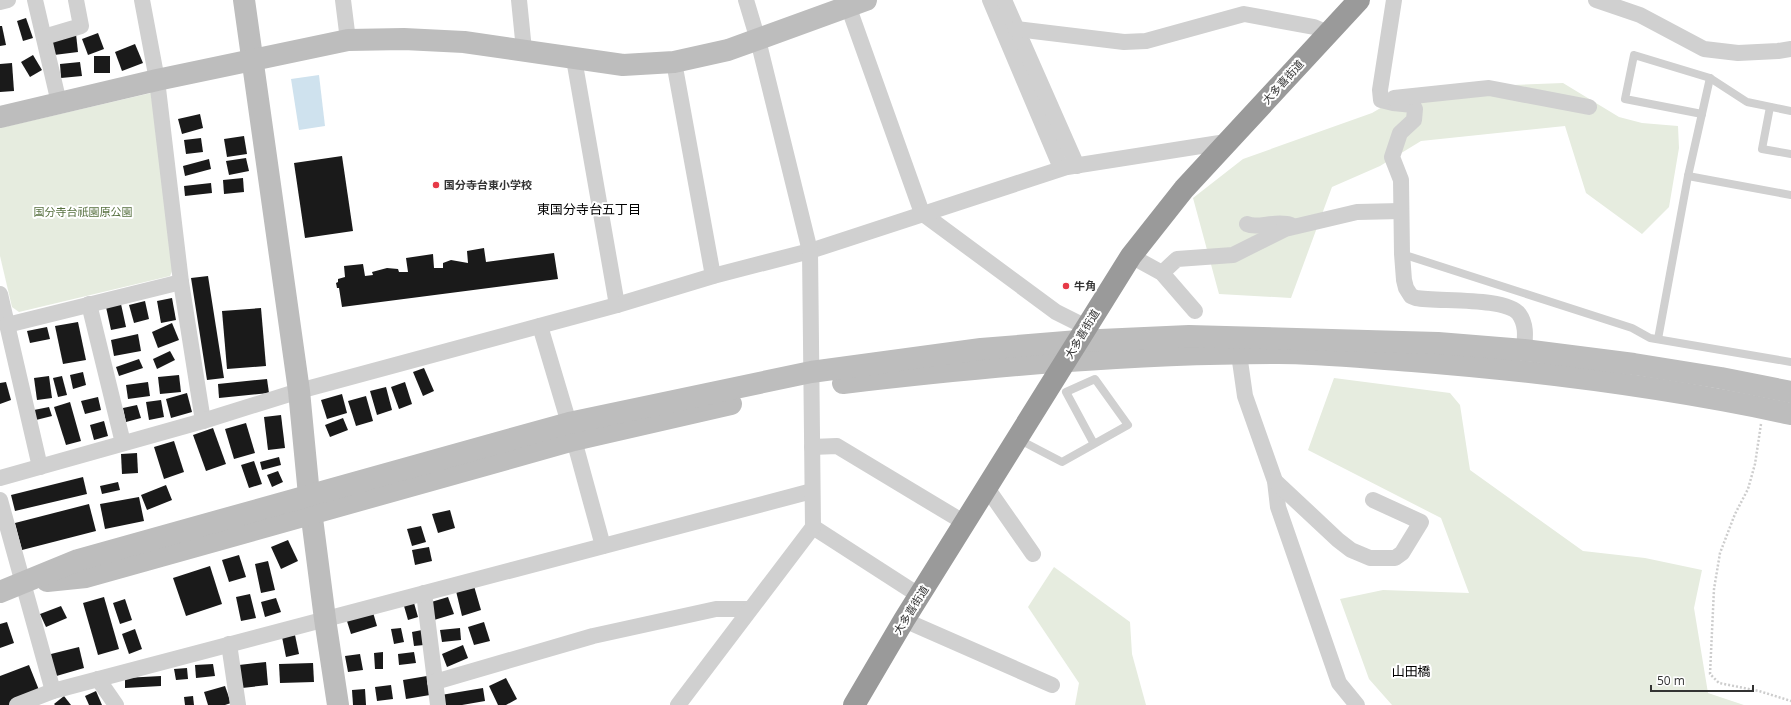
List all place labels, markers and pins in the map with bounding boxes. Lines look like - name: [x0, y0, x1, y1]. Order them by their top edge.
- place label: 国分寺台東小学校: [444, 177, 532, 192]
- marker: 国分寺台東小学校: [431, 180, 441, 190]
- place label: 牛角: [1074, 278, 1096, 293]
- marker: 牛角: [1061, 281, 1071, 291]

